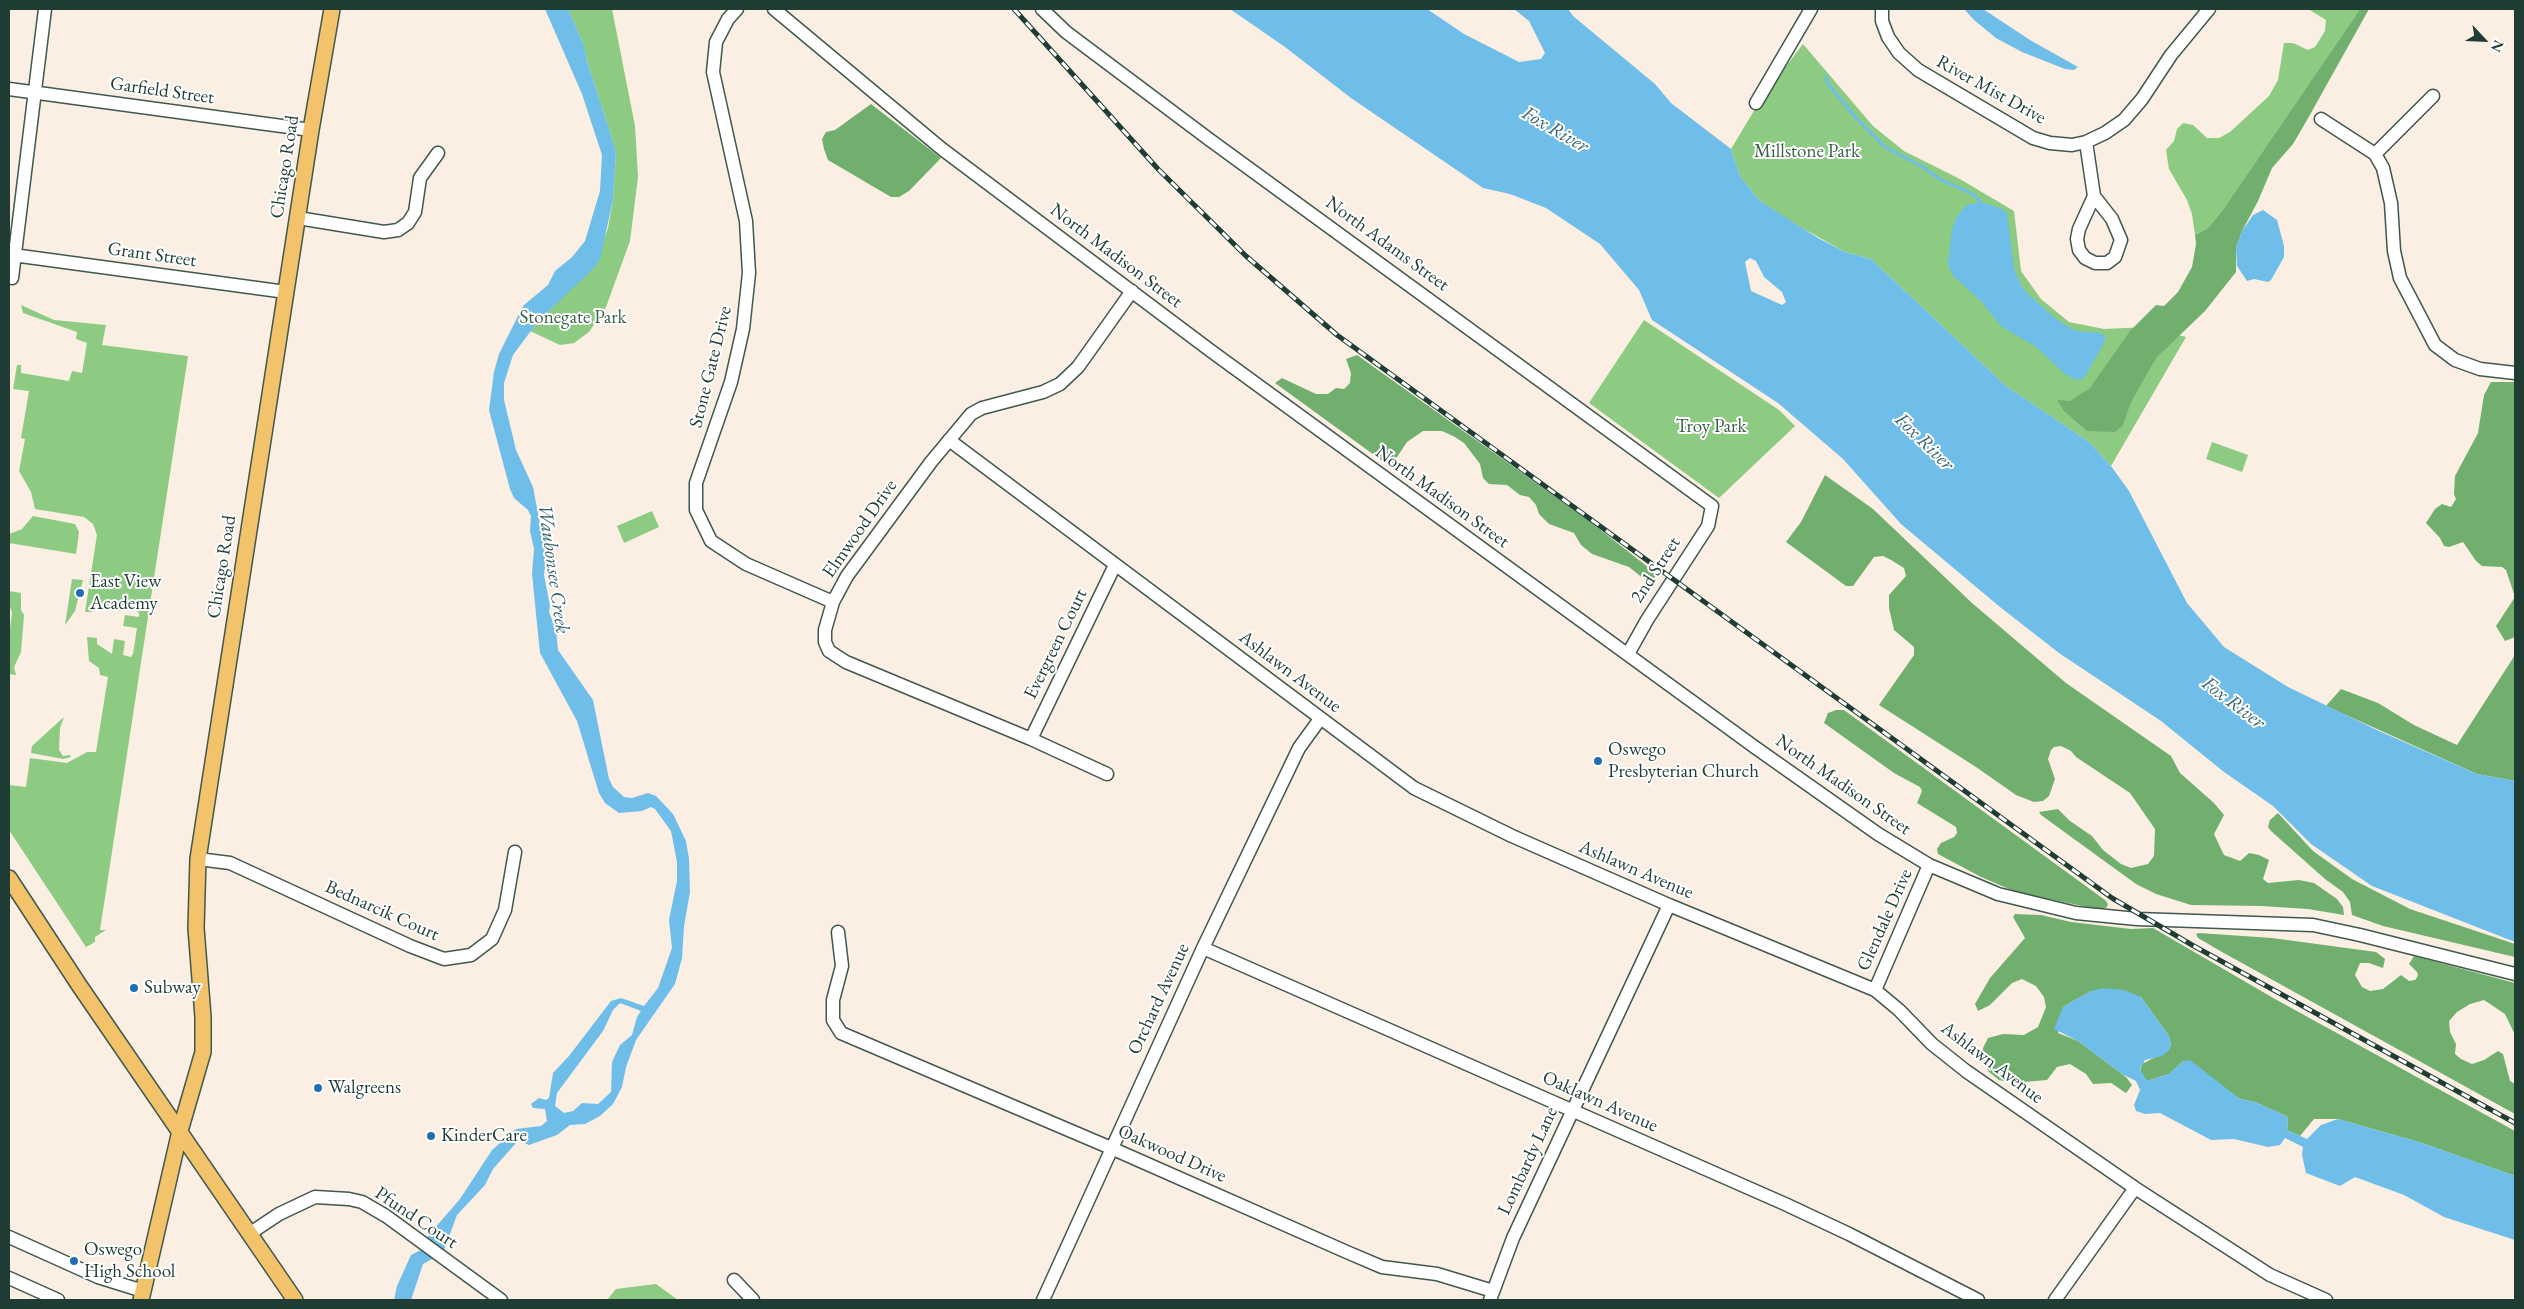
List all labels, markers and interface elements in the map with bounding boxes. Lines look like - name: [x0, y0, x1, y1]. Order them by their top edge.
- north arrow: [2459, 15, 2509, 65]
- text: N: [2487, 37, 2508, 55]
- street label: River Mist Drive: [1932, 50, 2050, 130]
- street label: Garfield Street: [109, 72, 215, 110]
- water label: Fox River: [1517, 101, 1593, 159]
- street label: Chicago Road: [266, 114, 304, 220]
- park label: Millstone Park: [1754, 141, 1860, 163]
- street label: North Adams Street: [1321, 192, 1453, 296]
- street label: North Madison Street: [1045, 199, 1187, 313]
- street label: Grant Street: [106, 237, 198, 273]
- street label: Stone Gate Drive: [685, 304, 737, 430]
- park label: Stonegate Park: [519, 307, 627, 329]
- water label: Fox River: [1889, 408, 1959, 476]
- park label: Troy Park: [1676, 416, 1746, 438]
- street label: North Madison Street: [1371, 441, 1513, 553]
- street label: Elmwood Drive: [818, 475, 902, 583]
- water label: Waubonsee Creek: [532, 503, 574, 635]
- street label: Chicago Road: [203, 514, 241, 620]
- street label: 2nd Street: [1626, 533, 1686, 607]
- place label: East View Academy: [90, 571, 161, 615]
- street label: Evergreen Court: [1019, 585, 1093, 703]
- marker: East View Academy: [74, 587, 86, 599]
- street label: Ashlawn Avenue: [1234, 626, 1346, 718]
- water label: Fox River: [2197, 672, 2269, 734]
- street label: North Madison Street: [1771, 730, 1915, 840]
- place label: Oswego Presbyterian Church: [1608, 739, 1759, 783]
- marker: Oswego Presbyterian Church: [1592, 755, 1604, 767]
- street label: Ashlawn Avenue: [1575, 836, 1697, 904]
- street label: Glendale Drive: [1852, 865, 1918, 975]
- street label: Bednarcik Court: [322, 876, 442, 946]
- street label: Orchard Avenue: [1123, 940, 1195, 1058]
- place label: Subway: [144, 977, 201, 999]
- marker: Subway: [128, 982, 140, 994]
- street label: Ashlawn Avenue: [1936, 1017, 2048, 1109]
- street label: Oaklawn Avenue: [1539, 1066, 1661, 1138]
- place label: Walgreens: [328, 1077, 401, 1099]
- marker: Walgreens: [312, 1082, 324, 1094]
- street label: Lombardy Lane: [1493, 1103, 1563, 1219]
- street label: Oakwood Drive: [1114, 1120, 1230, 1188]
- place label: KinderCare: [441, 1125, 527, 1147]
- marker: KinderCare: [425, 1130, 437, 1142]
- street label: Pfund Court: [370, 1182, 462, 1254]
- place label: Oswego High School: [84, 1239, 175, 1283]
- marker: Oswego High School: [68, 1255, 80, 1267]

